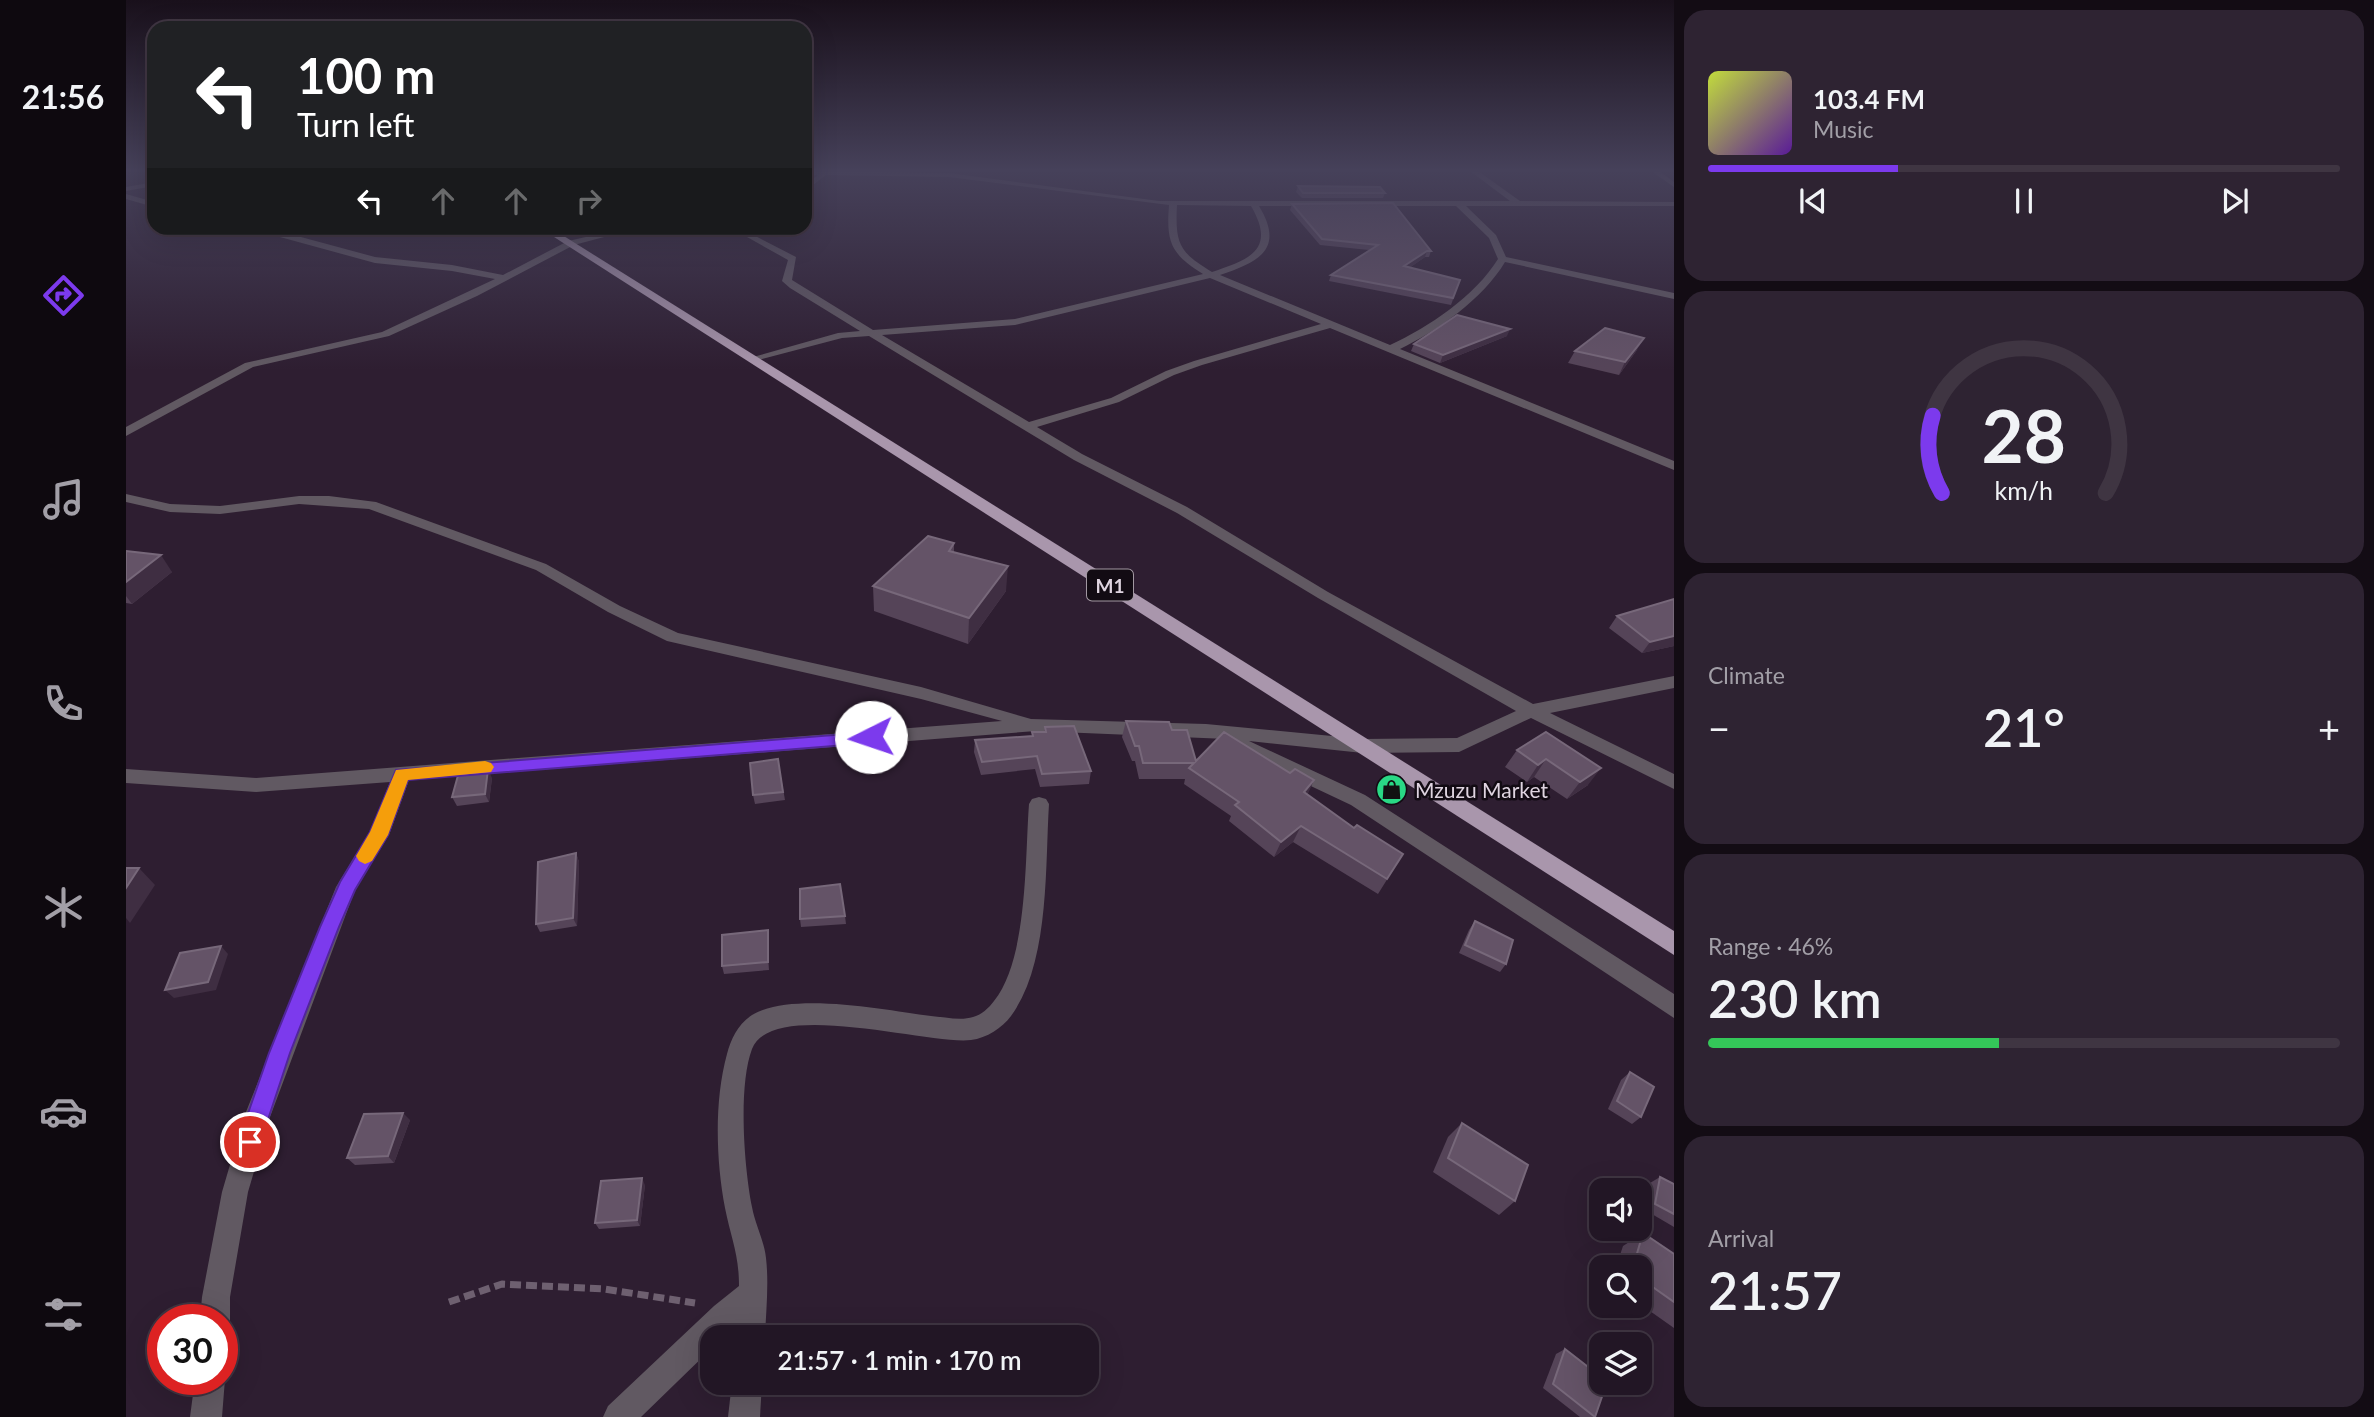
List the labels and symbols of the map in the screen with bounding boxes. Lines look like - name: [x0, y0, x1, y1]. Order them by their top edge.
- road number: M1: [1087, 570, 1133, 600]
- position arrow: [834, 700, 908, 774]
- shop icon: Mzuzu Market: [1375, 772, 1409, 806]
- place label: Mzuzu Market: [1415, 777, 1548, 802]
- pin: [220, 1112, 280, 1172]
- speed limit sign: 30: [147, 1304, 238, 1395]

